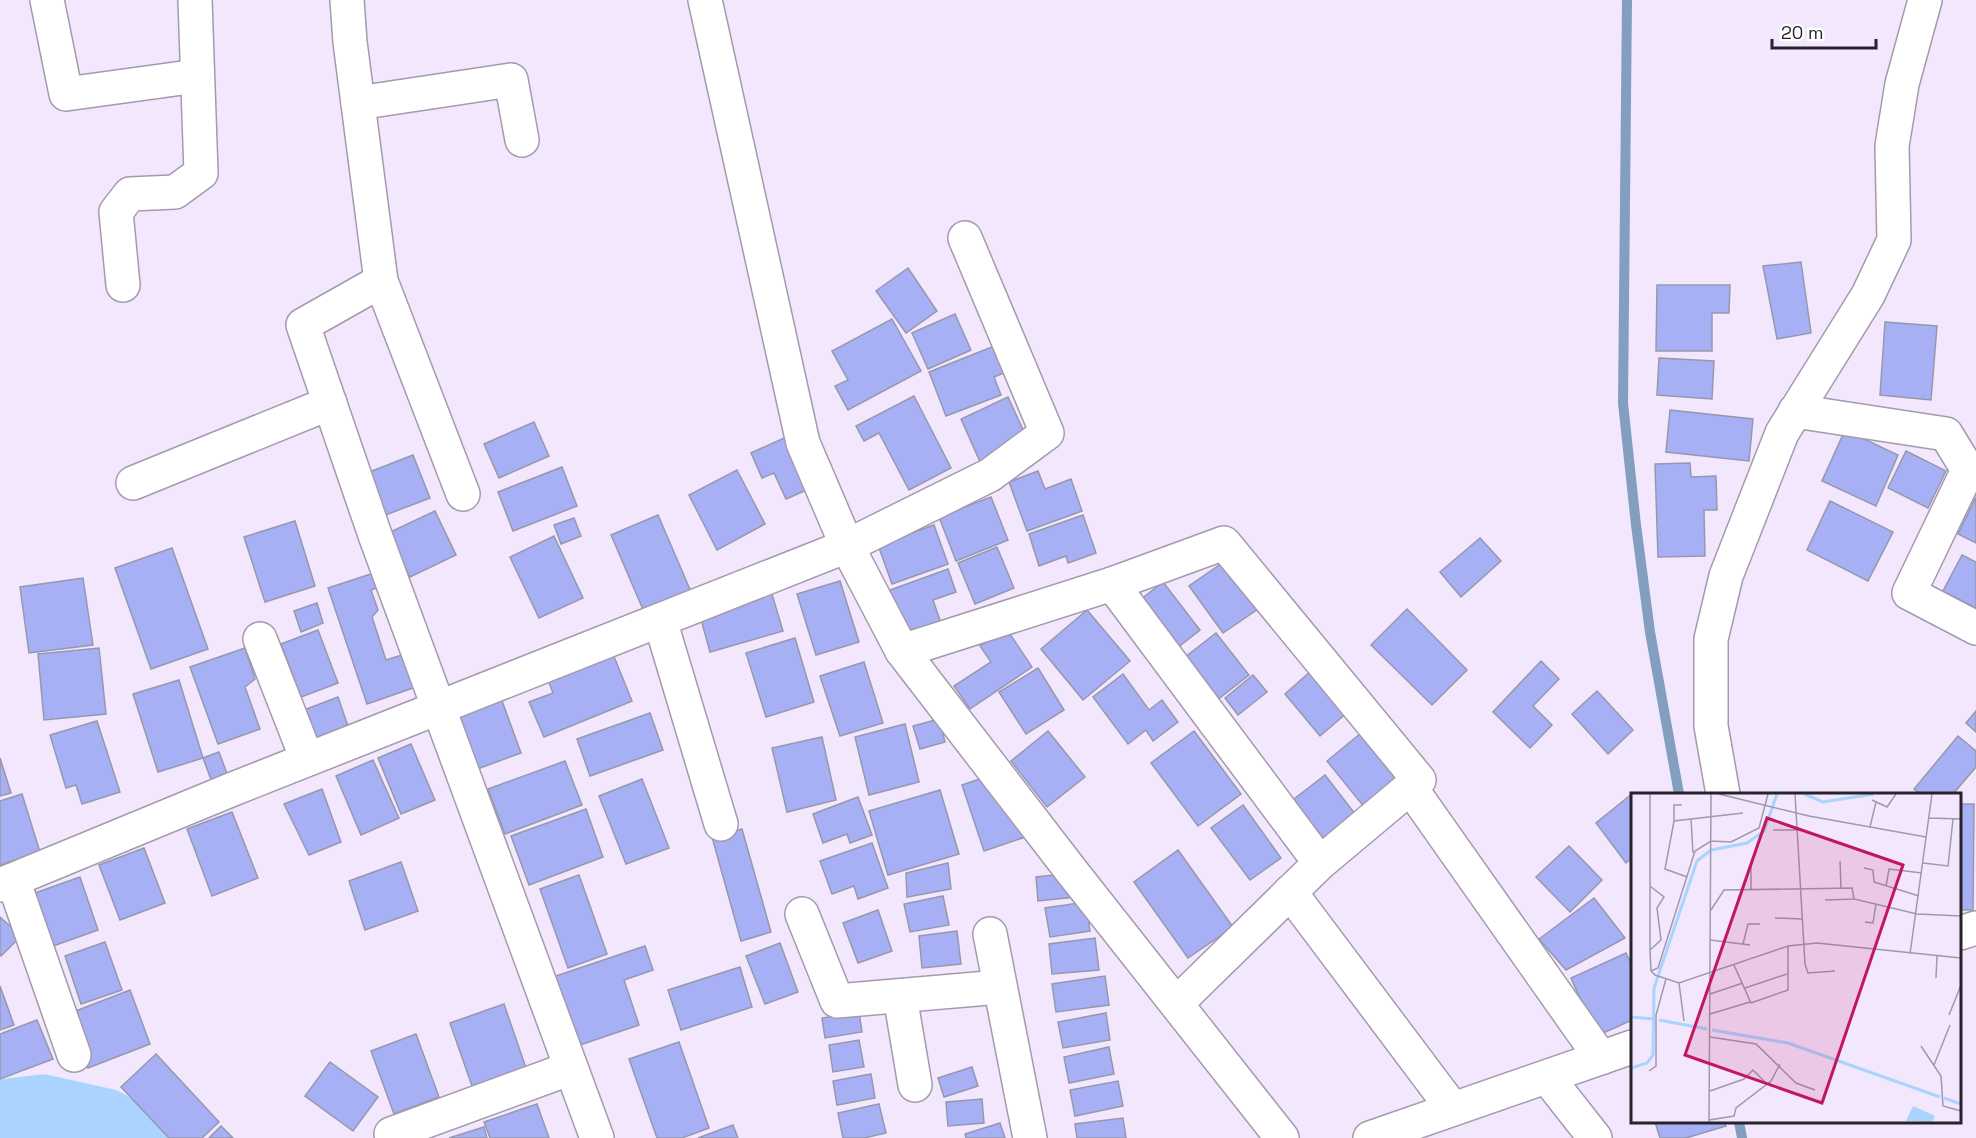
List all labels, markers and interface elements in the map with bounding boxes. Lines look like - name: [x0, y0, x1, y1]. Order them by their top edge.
- scale bar: [1772, 12, 1876, 50]
- text: 20 m: [1781, 21, 1824, 44]
- inset map: [1631, 793, 1961, 1123]

